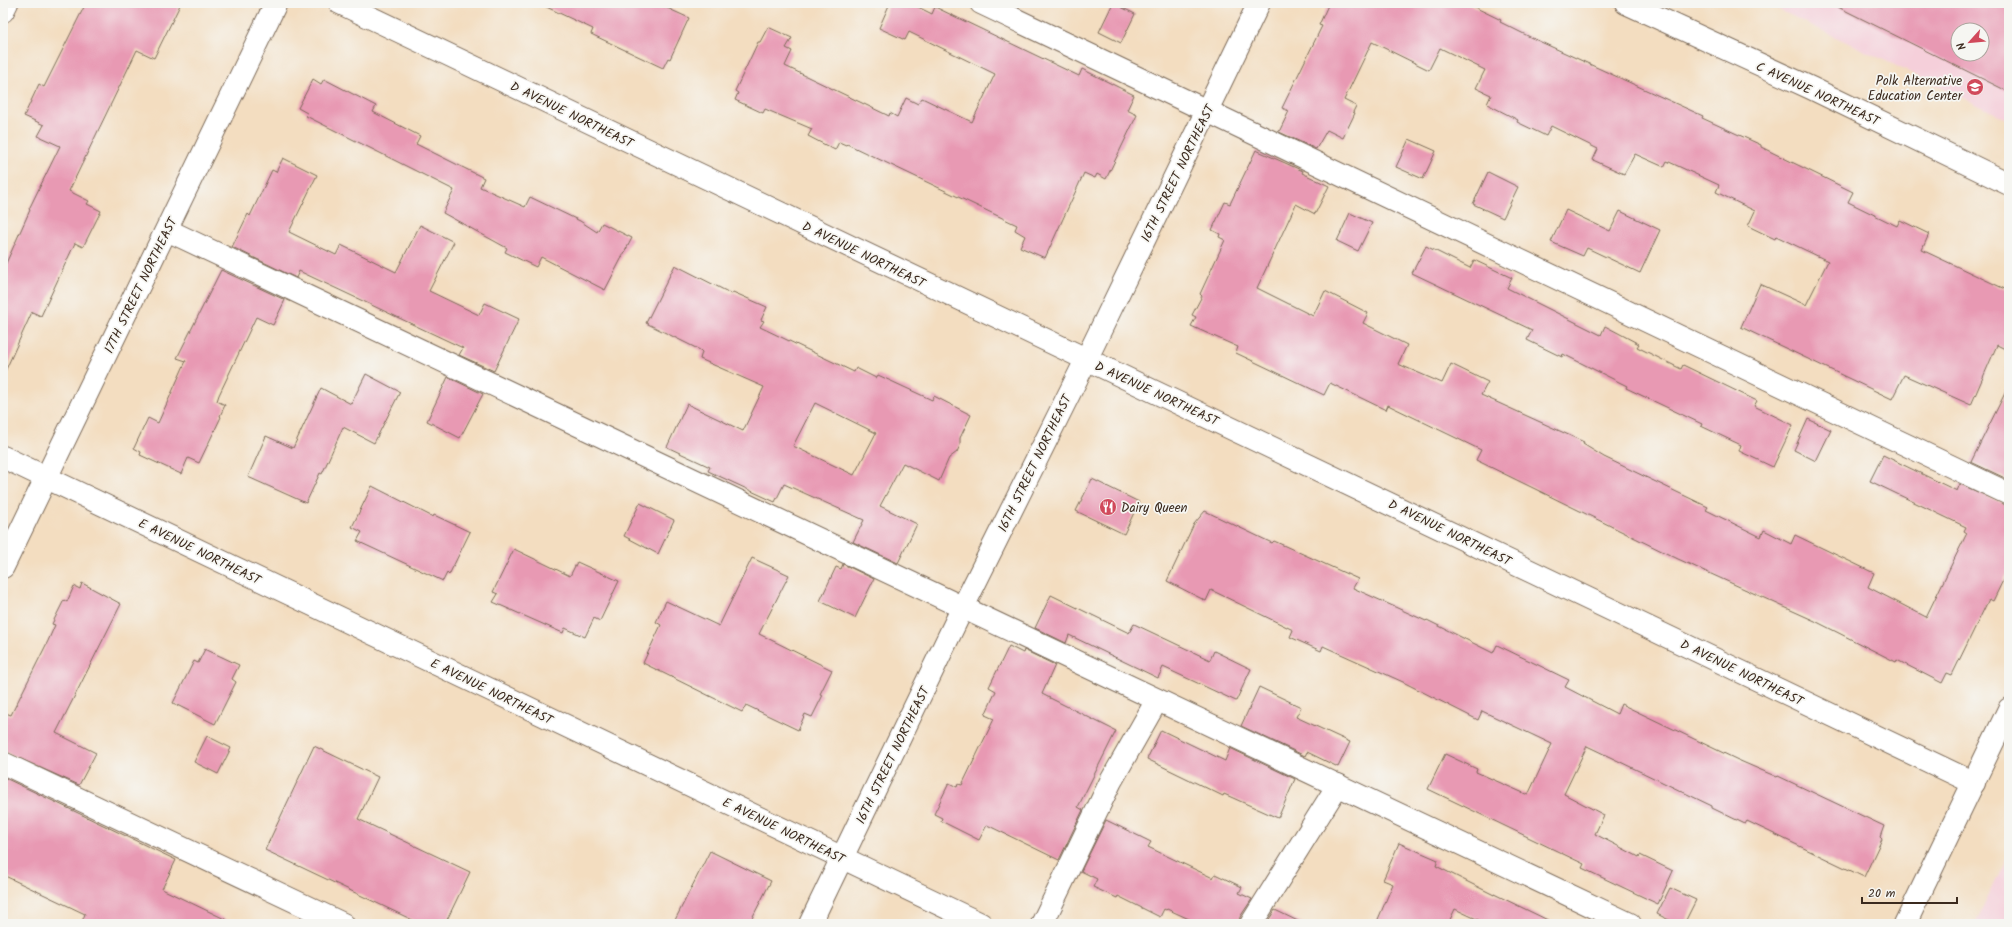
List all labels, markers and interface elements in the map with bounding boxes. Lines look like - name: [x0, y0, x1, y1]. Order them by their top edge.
- north arrow: [1950, 22, 1990, 62]
- text: N: [1952, 39, 1972, 53]
- street label: C AVENUE NORTHEAST: [1752, 56, 1884, 133]
- place label: Polk Alternative Education Center: [1868, 71, 1963, 107]
- street label: D AVENUE NORTHEAST: [506, 76, 637, 155]
- school or university icon: Polk Alternative Education Center: [1965, 77, 1985, 97]
- street label: 16TH STREET NORTHEAST: [1136, 101, 1221, 246]
- street label: 17TH STREET NORTHEAST: [99, 213, 184, 357]
- street label: D AVENUE NORTHEAST: [798, 216, 929, 295]
- street label: D AVENUE NORTHEAST: [1091, 356, 1223, 433]
- street label: 16TH STREET NORTHEAST: [993, 391, 1078, 536]
- street label: D AVENUE NORTHEAST: [1384, 494, 1515, 573]
- restaurant icon: Dairy Queen: [1098, 497, 1118, 517]
- place label: Dairy Queen: [1121, 498, 1187, 519]
- street label: E AVENUE NORTHEAST: [135, 514, 265, 592]
- street label: D AVENUE NORTHEAST: [1676, 634, 1807, 713]
- street label: E AVENUE NORTHEAST: [427, 654, 557, 732]
- street label: 16TH STREET NORTHEAST: [851, 683, 936, 828]
- street label: E AVENUE NORTHEAST: [719, 793, 849, 871]
- scale bar: [1862, 879, 1957, 905]
- text: 20 m: [1868, 884, 1896, 903]

